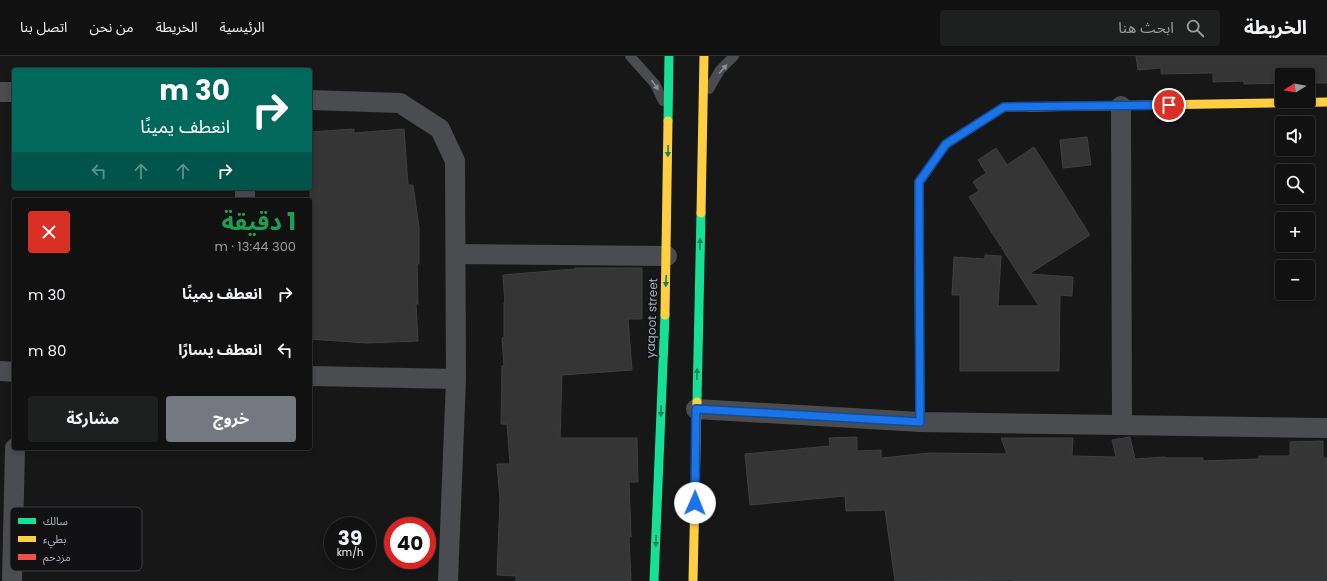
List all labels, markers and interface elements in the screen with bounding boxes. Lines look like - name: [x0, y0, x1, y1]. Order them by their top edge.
- search box: [940, 10, 1220, 46]
- text: الخريطة: [1244, 14, 1307, 41]
- text: اتصل بنا: [20, 17, 67, 37]
- text: من نحن: [89, 17, 134, 37]
- text: الخريطة: [156, 17, 198, 37]
- text: الرئيسية: [220, 17, 265, 37]
- text: ابحث هنا: [1118, 17, 1174, 38]
- icon: search: [1184, 17, 1206, 39]
- one-way arrow: [718, 63, 727, 74]
- north arrow: [1275, 68, 1315, 108]
- map controls: [1275, 68, 1315, 300]
- text: 30 m: [159, 71, 230, 110]
- one-way arrow: [651, 80, 659, 91]
- icon: right: [244, 84, 296, 136]
- pin: [1152, 88, 1186, 122]
- icon: arrive: [1158, 94, 1180, 116]
- text: انعطف يمينًا: [140, 114, 230, 139]
- button: sound: [1275, 116, 1315, 156]
- one-way arrow: [665, 145, 671, 158]
- icon: left: [88, 160, 110, 182]
- icon: ahead: [130, 160, 152, 182]
- icon: ahead: [172, 160, 194, 182]
- icon: right: [214, 160, 236, 182]
- button: search: [1275, 164, 1315, 204]
- text: 1 دقيقة: [221, 205, 296, 238]
- button: close: [28, 211, 70, 253]
- button: +: [1275, 212, 1315, 252]
- text: 300 m · 13:44: [214, 237, 296, 256]
- one-way arrow: [697, 237, 703, 250]
- button: −: [1275, 260, 1315, 300]
- one-way arrow: [662, 275, 669, 287]
- street label: yaqoot street: [642, 278, 661, 358]
- text: انعطف يمينًا: [182, 283, 262, 304]
- icon: right: [274, 283, 296, 305]
- text: 30 m: [28, 284, 66, 305]
- text: انعطف يسارًا: [178, 339, 262, 360]
- icon: left: [274, 339, 296, 361]
- text: 80 m: [28, 340, 66, 361]
- one-way arrow: [694, 367, 700, 380]
- button: مشاركة: [28, 396, 158, 442]
- button: خروج: [166, 396, 296, 442]
- one-way arrow: [657, 405, 664, 417]
- position arrow: [674, 482, 716, 524]
- legend: [10, 507, 142, 571]
- text: سالك: [43, 513, 68, 529]
- speed limit sign: 40: [384, 517, 436, 569]
- text: 39: [338, 524, 362, 552]
- text: بطيء: [43, 531, 66, 549]
- one-way arrow: [653, 535, 659, 548]
- text: km/h: [337, 545, 363, 560]
- text: مزدحم: [43, 549, 71, 566]

